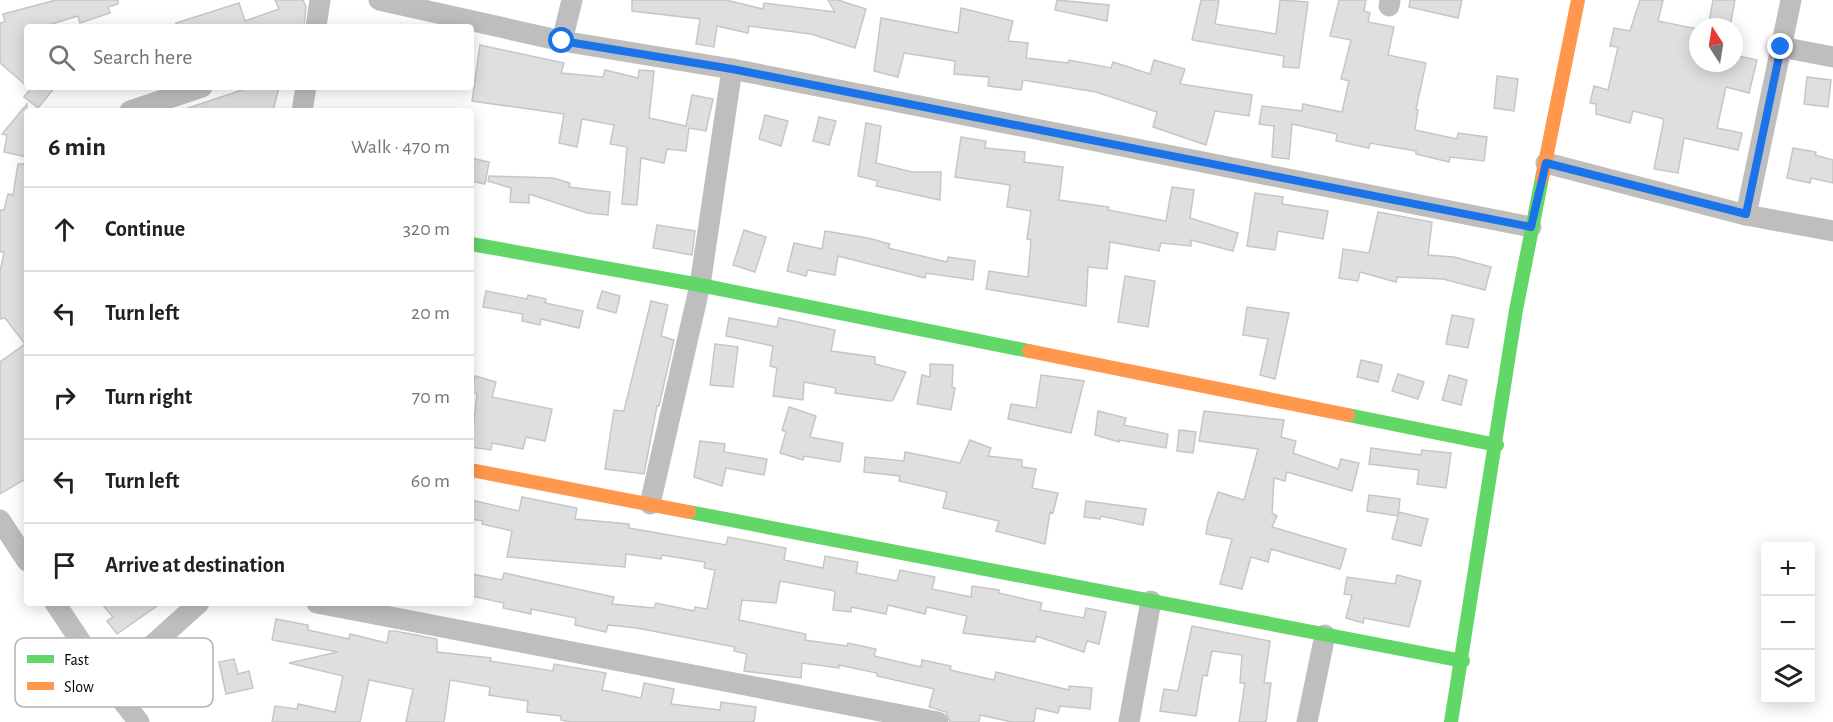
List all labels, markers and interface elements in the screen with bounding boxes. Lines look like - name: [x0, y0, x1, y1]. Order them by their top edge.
- north arrow: [1689, 18, 1743, 72]
- search box: [24, 24, 474, 90]
- route start: [548, 27, 574, 53]
- route end: [1767, 33, 1793, 59]
- icon: search: [45, 41, 78, 74]
- text: Search here: [93, 46, 192, 68]
- text: 6 min: [48, 134, 106, 160]
- text: Walk · 470 m: [351, 137, 450, 157]
- icon: ahead: [48, 213, 81, 246]
- text: Continue: [105, 218, 185, 240]
- text: 320 m: [403, 219, 450, 239]
- icon: left: [48, 297, 81, 330]
- text: Turn left: [105, 302, 179, 324]
- text: 20 m: [411, 303, 450, 323]
- icon: right: [48, 381, 81, 414]
- text: Turn right: [105, 386, 192, 408]
- text: 70 m: [412, 387, 450, 407]
- icon: left: [48, 465, 81, 498]
- text: Turn left: [105, 470, 179, 492]
- text: 60 m: [411, 471, 450, 491]
- map controls: [1761, 542, 1815, 704]
- button: +: [1761, 542, 1815, 596]
- icon: arrive: [48, 549, 81, 582]
- text: Arrive at destination: [105, 554, 285, 576]
- button: −: [1761, 596, 1815, 650]
- legend: [15, 638, 213, 707]
- button: layers: [1761, 650, 1815, 704]
- text: Fast: [64, 652, 89, 668]
- text: Slow: [64, 679, 94, 695]

